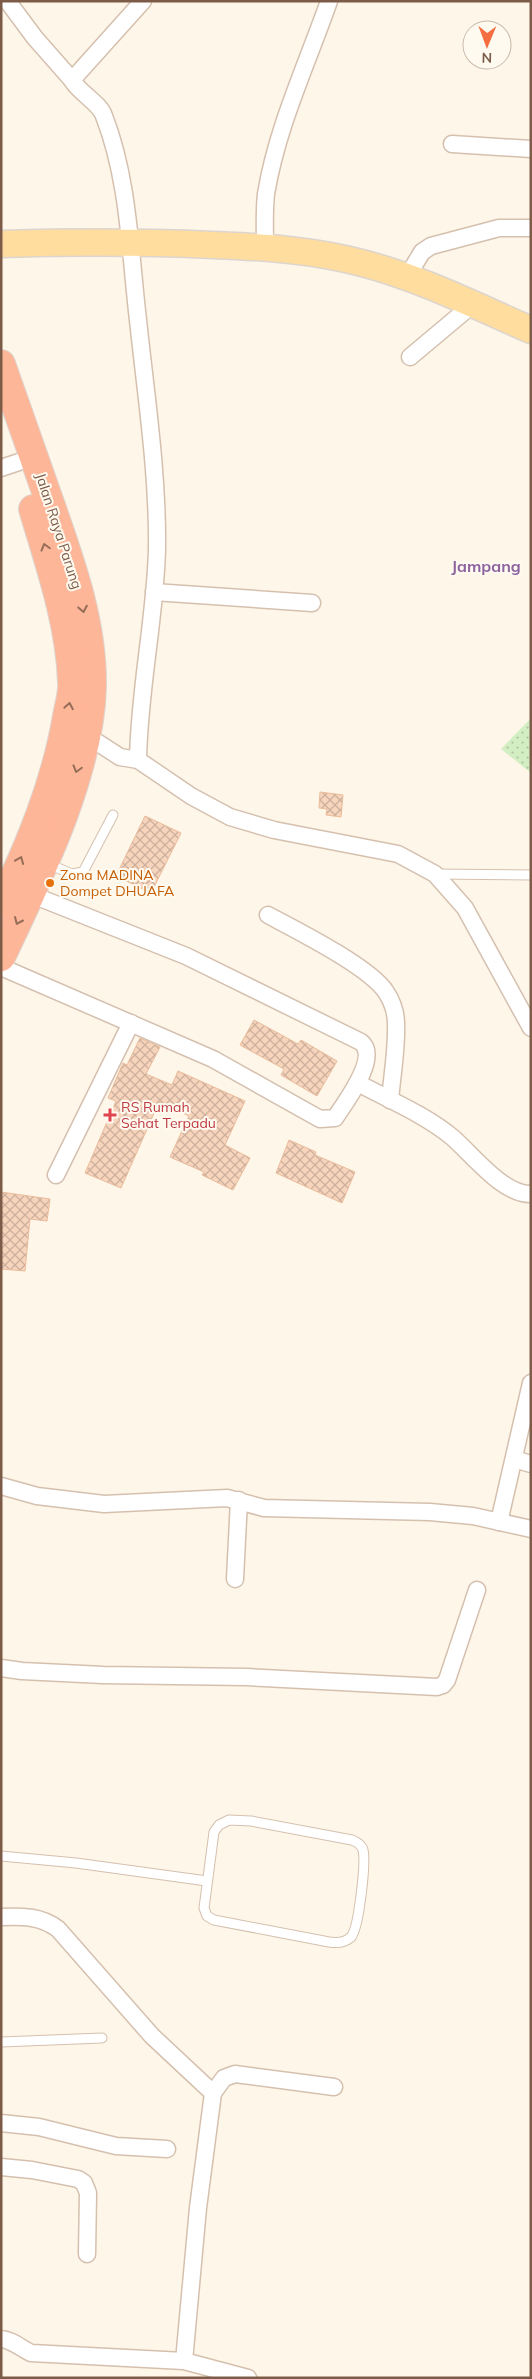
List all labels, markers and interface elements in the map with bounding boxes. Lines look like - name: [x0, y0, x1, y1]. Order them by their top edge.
- north arrow: [462, 20, 512, 70]
- text: N: [481, 49, 492, 67]
- street label: Jalan Raya Parung: [32, 471, 86, 591]
- one-way arrow: [40, 543, 50, 552]
- district label: Jampang: [451, 556, 521, 576]
- one-way arrow: [77, 605, 87, 614]
- one-way arrow: [64, 702, 74, 710]
- one-way arrow: [72, 765, 82, 773]
- one-way arrow: [15, 857, 25, 865]
- place label: Zona MADINA Dompet DHUAFA: [60, 866, 175, 900]
- marker: Zona MADINA Dompet DHUAFA: [44, 877, 56, 889]
- one-way arrow: [13, 916, 24, 925]
- place label: RS Rumah Sehat Terpadu: [121, 1098, 216, 1132]
- marker: RS Rumah Sehat Terpadu: [103, 1108, 117, 1122]

